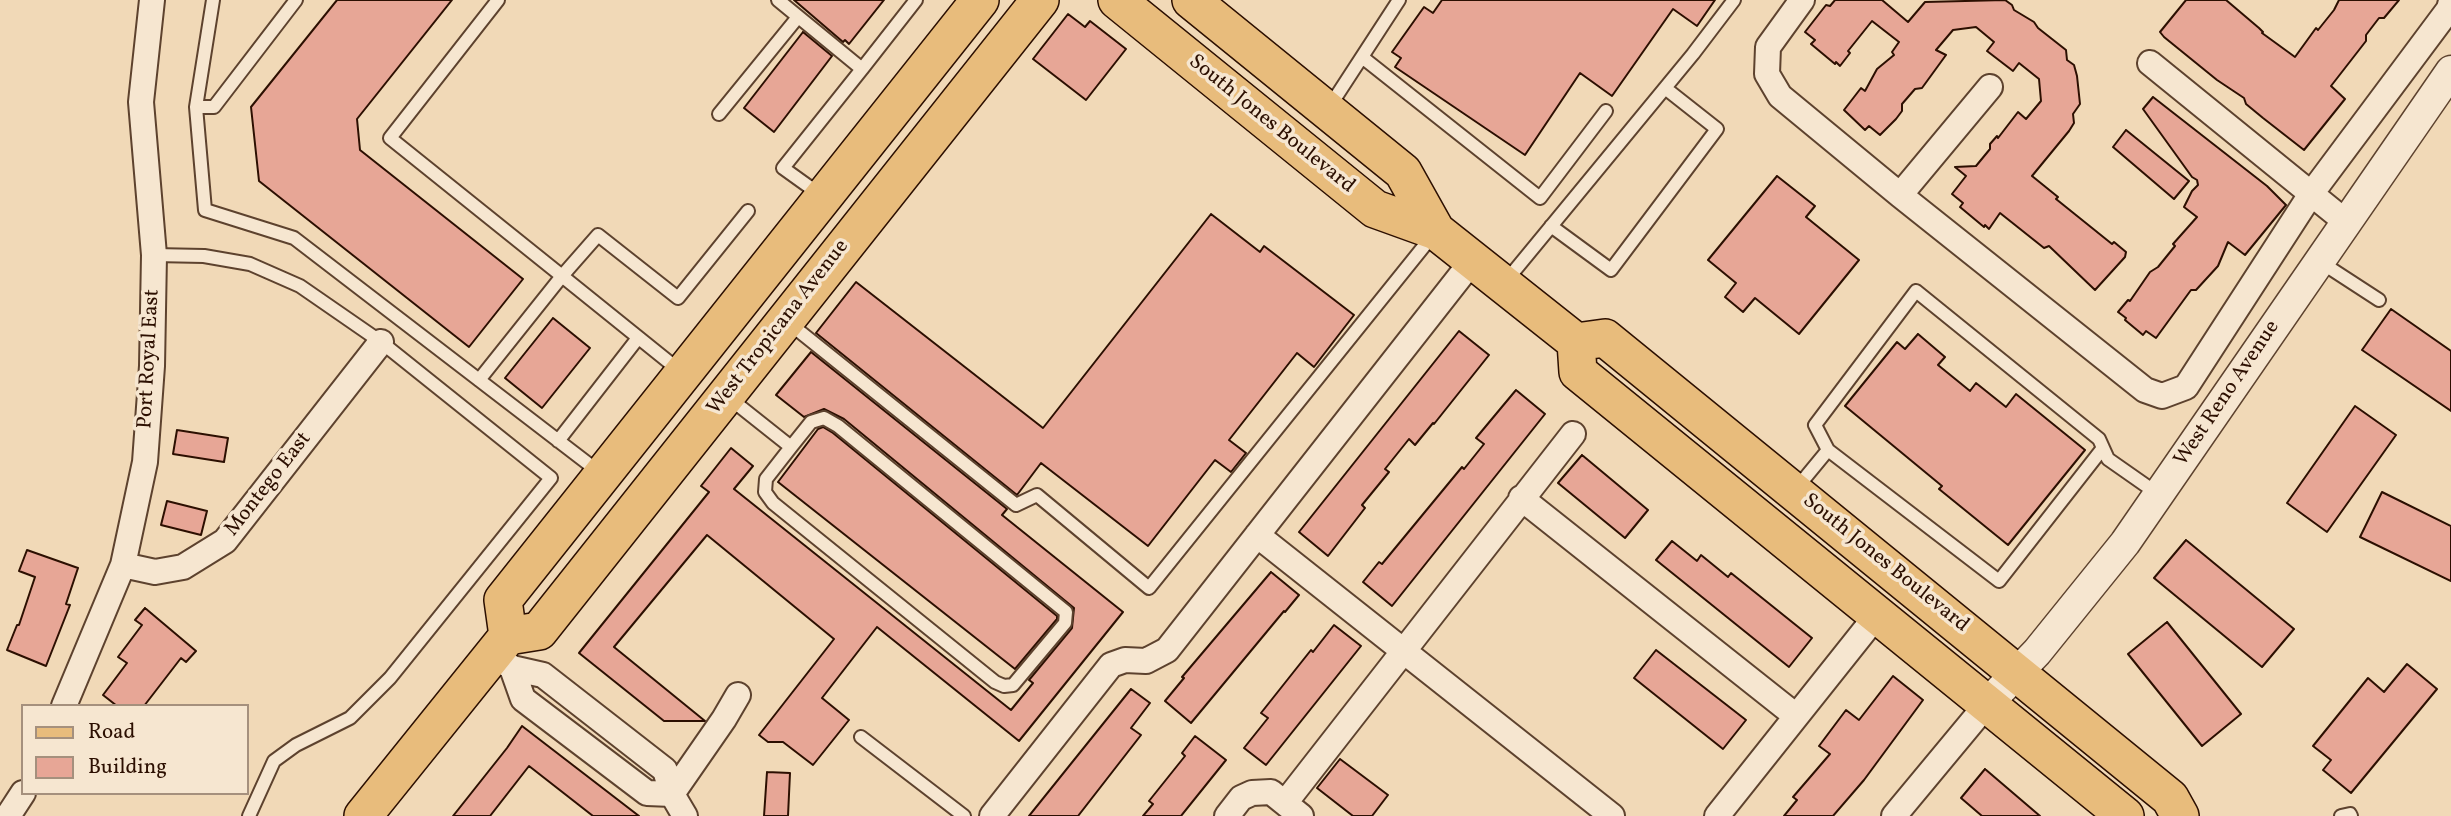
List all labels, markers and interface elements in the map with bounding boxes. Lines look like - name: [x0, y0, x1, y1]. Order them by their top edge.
- street label: South Jones Boulevard: [1183, 50, 1359, 200]
- street label: West Tropicana Avenue: [703, 235, 855, 421]
- street label: Port Royal East: [134, 288, 166, 430]
- street label: West Reno Avenue: [2170, 316, 2286, 472]
- street label: Montego East: [220, 428, 318, 542]
- street label: South Jones Boulevard: [1797, 489, 1973, 639]
- legend: [21, 704, 248, 795]
- text: Road: [88, 718, 135, 747]
- text: Building: [88, 753, 167, 782]

